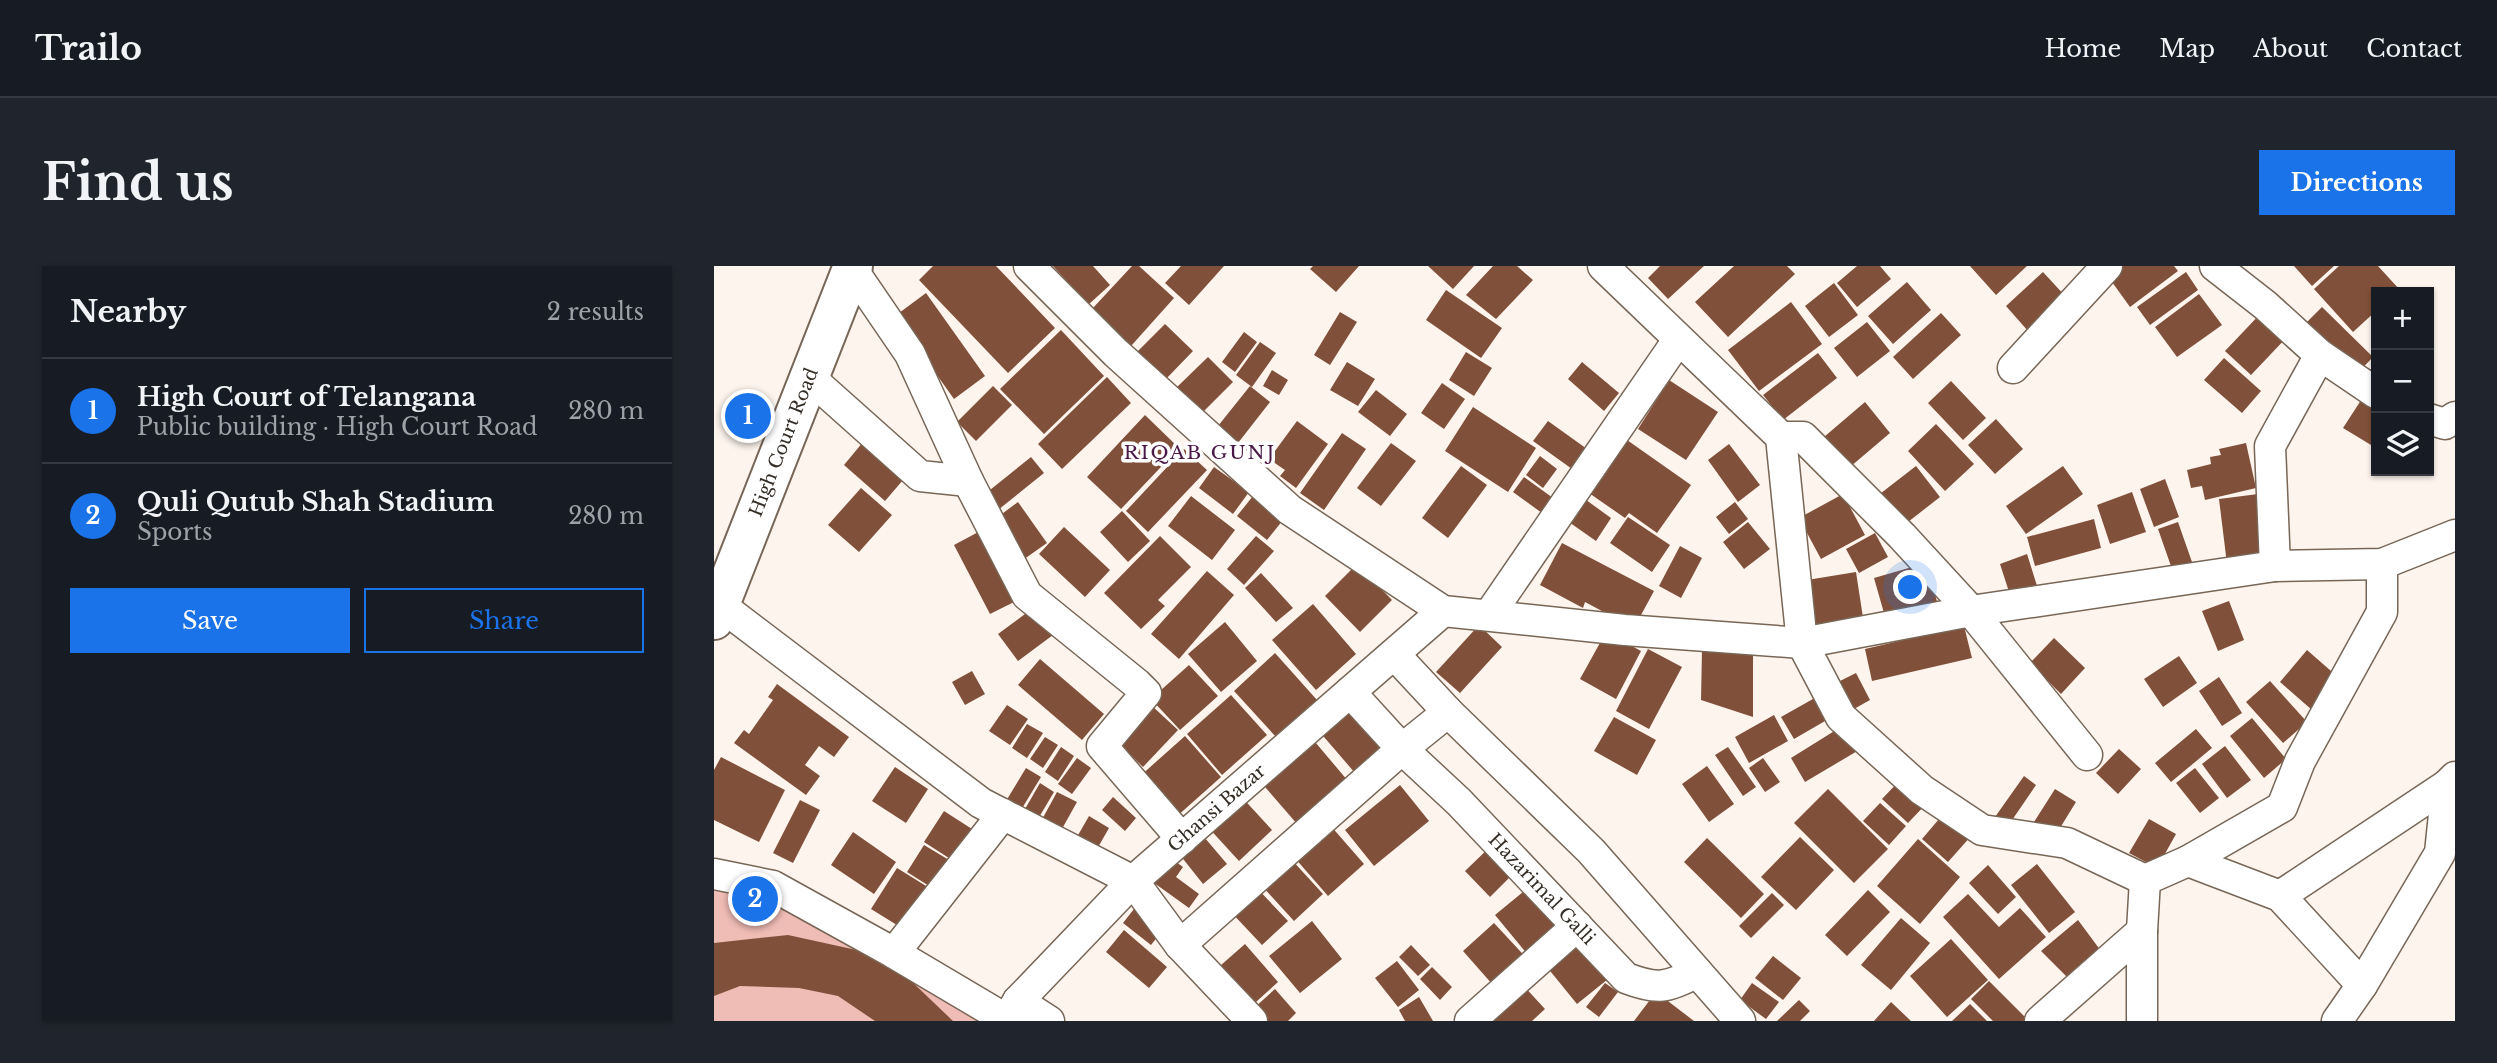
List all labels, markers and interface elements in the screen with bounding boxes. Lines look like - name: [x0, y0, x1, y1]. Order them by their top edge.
- text: Trailo: [35, 28, 142, 69]
- text: Home: [2045, 34, 2121, 63]
- text: Map: [2159, 34, 2215, 63]
- text: About: [2253, 34, 2328, 63]
- text: Contact: [2366, 34, 2462, 63]
- button: Directions: [2259, 150, 2455, 215]
- text: Find us: [42, 152, 234, 213]
- map controls: [2371, 287, 2434, 476]
- button: +: [2371, 287, 2434, 350]
- text: Nearby: [70, 293, 186, 330]
- text: 2 results: [547, 298, 644, 326]
- button: −: [2371, 350, 2434, 413]
- street label: High Court Road: [745, 365, 823, 520]
- text: High Court of Telangana: [137, 381, 476, 413]
- pin: 1: [725, 390, 771, 442]
- text: 1: [88, 397, 98, 425]
- text: 280 m: [568, 397, 644, 425]
- text: Public building · High Court Road: [137, 413, 537, 441]
- button: layers: [2371, 413, 2434, 476]
- district label: RIQAB GUNJ: [1124, 441, 1276, 464]
- text: Quli Qutub Shah Stadium: [137, 486, 494, 518]
- text: 2: [86, 502, 100, 530]
- text: 280 m: [568, 502, 644, 530]
- text: Sports: [137, 518, 213, 546]
- your location: [1893, 570, 1927, 604]
- button: Save: [70, 588, 350, 653]
- button: Share: [364, 588, 644, 653]
- street label: Ghansi Bazar: [1163, 759, 1270, 857]
- street label: Hazarimal Galli: [1484, 829, 1600, 949]
- pin: 2: [732, 873, 778, 925]

